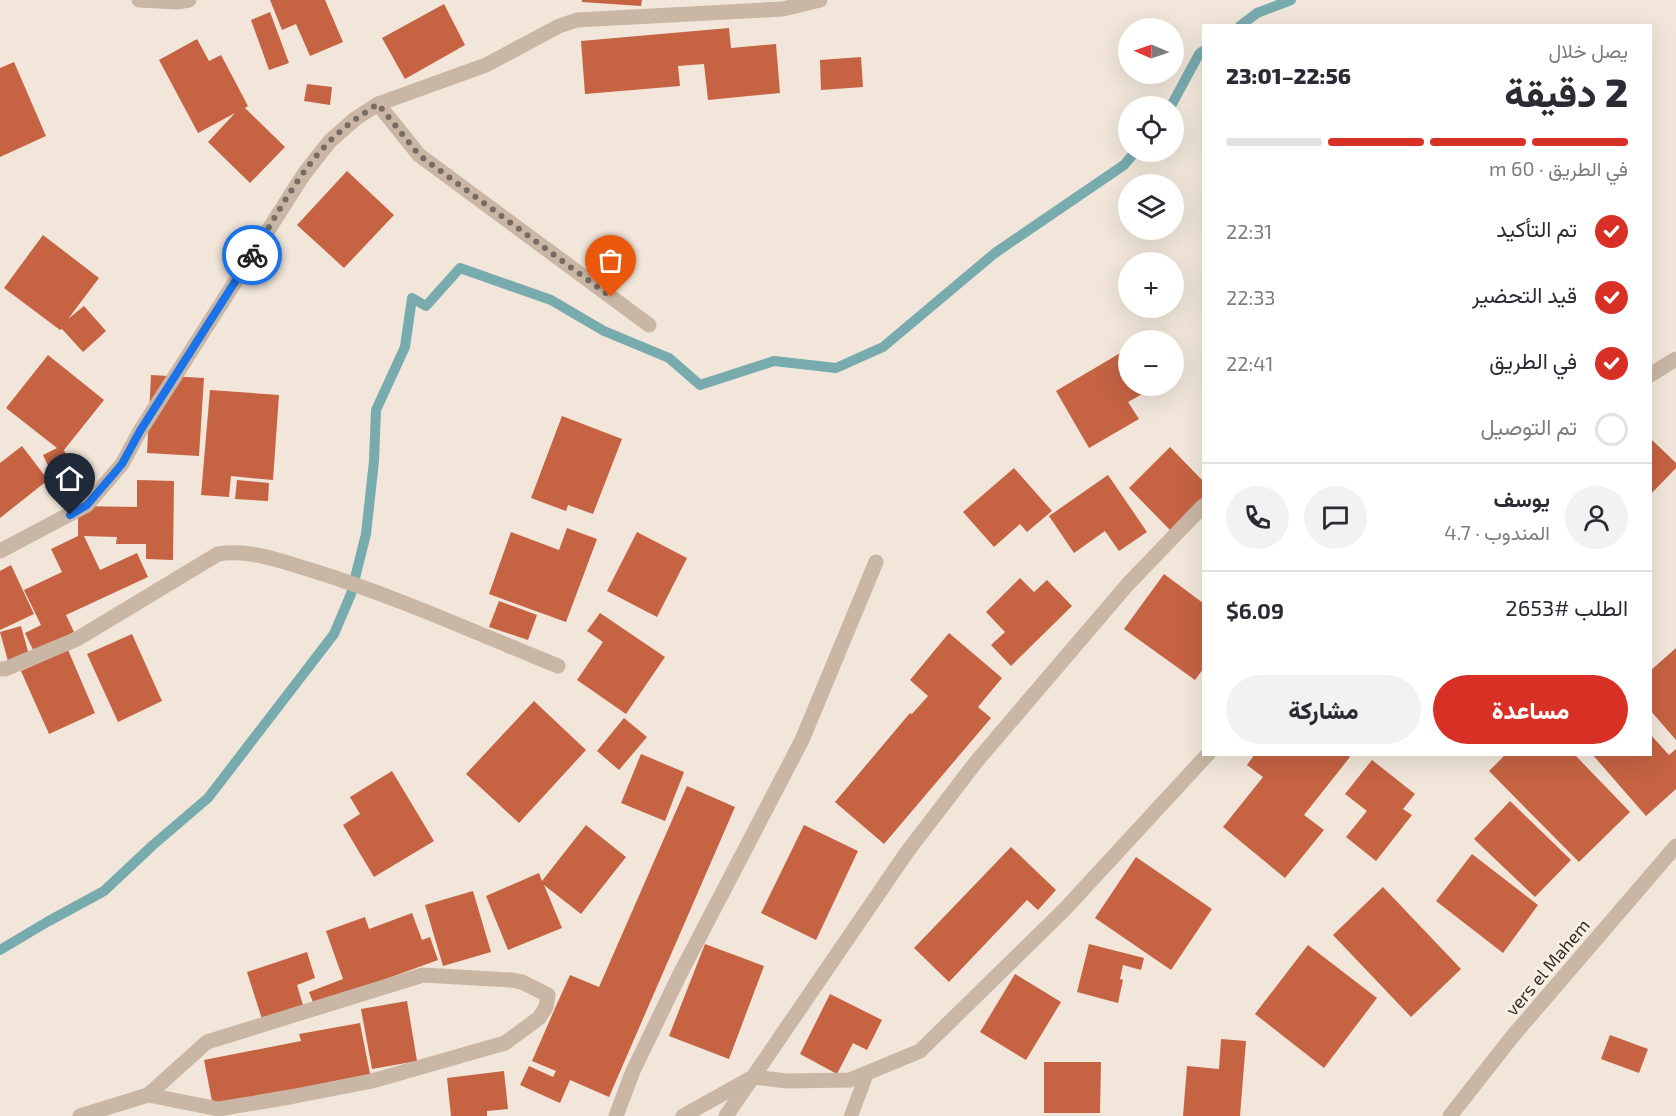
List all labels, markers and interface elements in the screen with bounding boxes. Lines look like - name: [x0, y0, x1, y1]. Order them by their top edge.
- north arrow: [1118, 18, 1184, 84]
- map controls: [1118, 18, 1184, 396]
- text: يصل خلال: [1548, 38, 1628, 62]
- text: 22:56–23:01: [1226, 62, 1351, 88]
- text: 2 دقيقة: [1504, 68, 1628, 115]
- button: locate: [1118, 96, 1184, 162]
- text: في الطريق · 60 m: [1489, 156, 1628, 180]
- button: layers: [1118, 174, 1184, 240]
- text: تم التأكيد: [1496, 215, 1577, 241]
- icon: check: [1595, 215, 1628, 248]
- text: 22:31: [1226, 219, 1272, 243]
- courier: [222, 225, 282, 285]
- pin: [585, 235, 636, 297]
- icon: bike: [236, 239, 269, 272]
- icon: bag: [594, 244, 627, 277]
- button: +: [1118, 252, 1184, 318]
- text: قيد التحضير: [1472, 281, 1577, 307]
- icon: check: [1595, 281, 1628, 314]
- text: 22:33: [1226, 285, 1275, 309]
- button: −: [1118, 330, 1184, 396]
- text: في الطريق: [1489, 347, 1577, 373]
- icon: check: [1595, 347, 1628, 380]
- text: 22:41: [1226, 351, 1273, 375]
- text: تم التوصيل: [1480, 413, 1577, 439]
- pin: [44, 453, 95, 515]
- icon: home: [53, 462, 86, 495]
- text: يوسف: [1494, 485, 1550, 511]
- button: phone: [1226, 486, 1289, 549]
- button: chat: [1304, 486, 1367, 549]
- button: person: [1565, 486, 1628, 549]
- text: المندوب · 4.7: [1444, 520, 1550, 544]
- text: الطلب #2653: [1505, 594, 1628, 620]
- text: $6.09: [1226, 597, 1284, 623]
- button: مشاركة: [1226, 675, 1421, 744]
- button: مساعدة: [1433, 675, 1628, 744]
- street label: vers el Mahem: [1500, 914, 1594, 1020]

